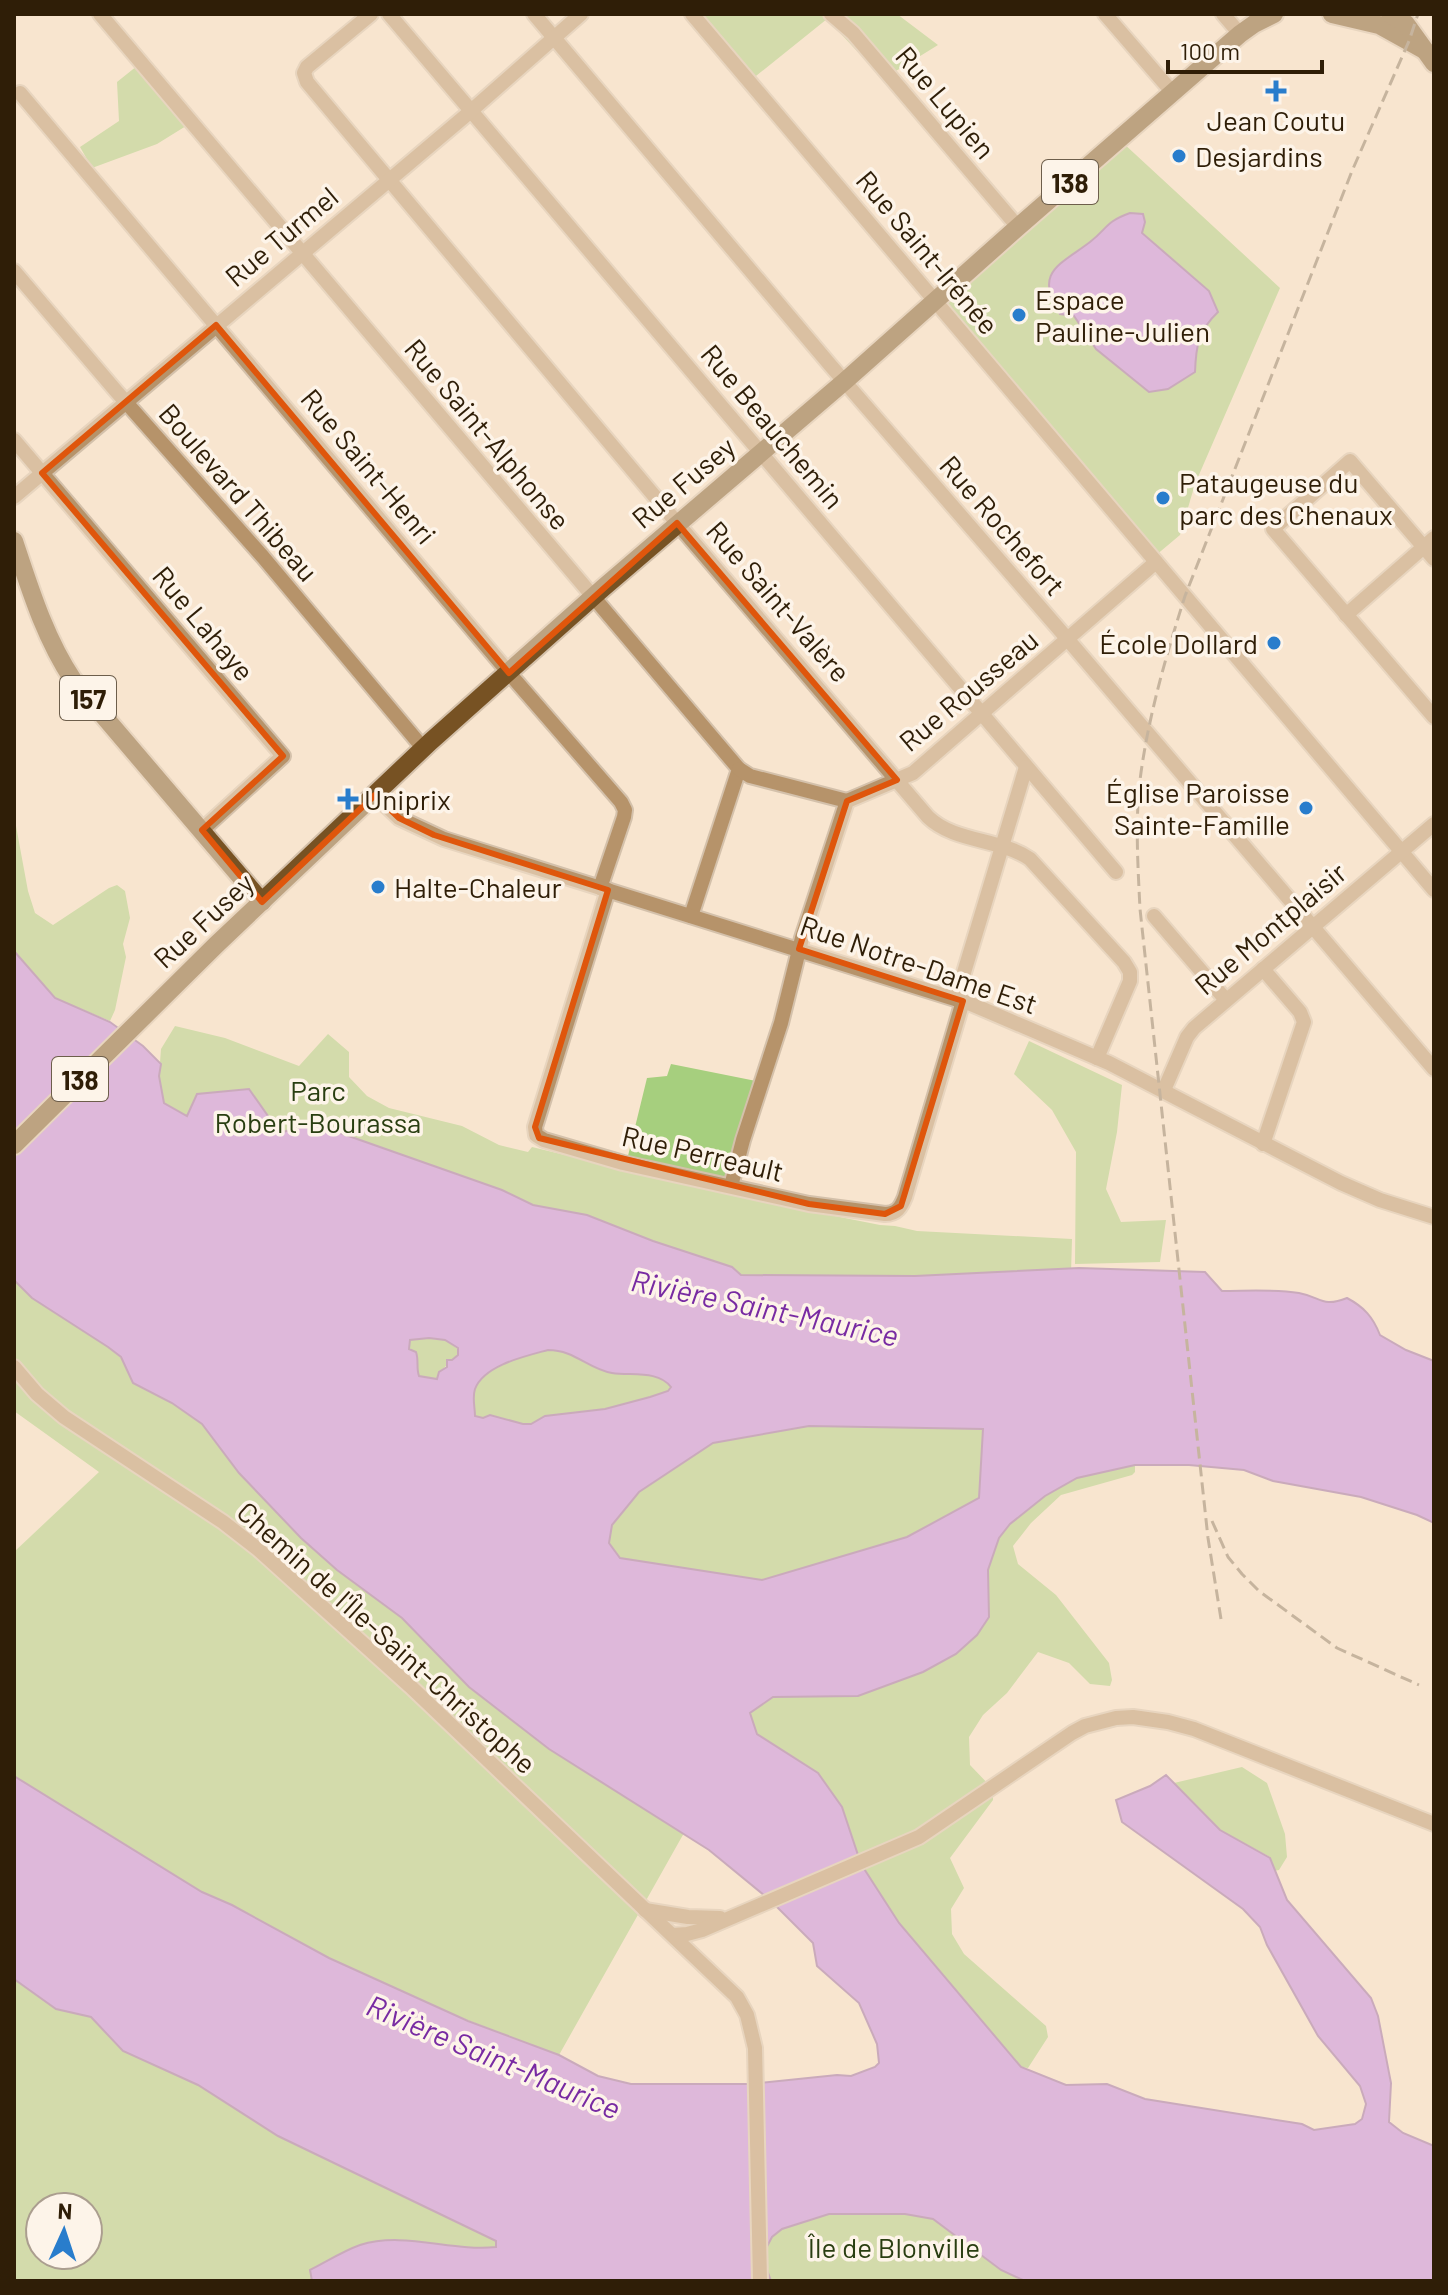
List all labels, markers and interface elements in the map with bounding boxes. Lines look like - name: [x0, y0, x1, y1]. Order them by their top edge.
- scale bar: [1168, 24, 1322, 74]
- text: 100 m: [1180, 36, 1240, 65]
- street label: Rue Lupien: [889, 39, 1003, 165]
- marker: Jean Coutu: [1267, 82, 1285, 100]
- place label: Jean Coutu: [1207, 103, 1345, 137]
- place label: Desjardins: [1195, 139, 1323, 173]
- marker: Desjardins: [1170, 147, 1188, 165]
- road number: 138: [1042, 160, 1098, 204]
- street label: Rue Saint-Irénée: [850, 163, 1006, 341]
- street label: Rue Turmel: [218, 179, 344, 293]
- place label: Espace Pauline-Julien: [1035, 282, 1210, 348]
- marker: Espace Pauline-Julien: [1010, 306, 1028, 324]
- street label: Rue Saint-Alphonse: [398, 332, 578, 536]
- street label: Rue Beauchemin: [694, 337, 852, 515]
- street label: Rue Saint-Henri: [294, 382, 444, 550]
- street label: Boulevard Thibeau: [153, 396, 325, 588]
- street label: Rue Fusey: [625, 429, 742, 535]
- street label: Rue Rochefort: [933, 448, 1073, 602]
- place label: Pataugeuse du parc des Chenaux: [1179, 465, 1393, 531]
- marker: Pataugeuse du parc des Chenaux: [1154, 489, 1172, 507]
- street label: Rue Saint-Valère: [700, 514, 858, 688]
- street label: Rue Lahaye: [146, 559, 262, 687]
- street label: Rue Rousseau: [892, 622, 1044, 758]
- place label: École Dollard: [1099, 626, 1258, 660]
- marker: École Dollard: [1265, 634, 1283, 652]
- road number: 157: [60, 676, 116, 720]
- place label: Église Paroisse Sainte-Famille: [1106, 775, 1290, 841]
- place label: Uniprix: [364, 782, 451, 816]
- marker: Uniprix: [339, 790, 357, 808]
- marker: Église Paroisse Sainte-Famille: [1297, 799, 1315, 817]
- street label: Rue Montplaisir: [1187, 855, 1353, 1001]
- street label: Rue Fusey: [146, 865, 260, 975]
- place label: Halte-Chaleur: [394, 870, 562, 904]
- marker: Halte-Chaleur: [369, 878, 387, 896]
- street label: Rue Notre-Dame Est: [796, 907, 1042, 1021]
- road number: 138: [52, 1057, 108, 1101]
- park label: Parc Robert-Bourassa: [215, 1073, 421, 1139]
- street label: Rue Perreault: [619, 1118, 787, 1188]
- water label: Rivière Saint-Maurice: [628, 1261, 902, 1353]
- street label: Chemin de l'Île-Saint-Christophe: [231, 1494, 543, 1780]
- water label: Rivière Saint-Maurice: [362, 1986, 626, 2126]
- north arrow: [24, 2191, 104, 2271]
- text: N: [57, 2197, 73, 2223]
- park label: Île de Blonville: [808, 2230, 980, 2264]

